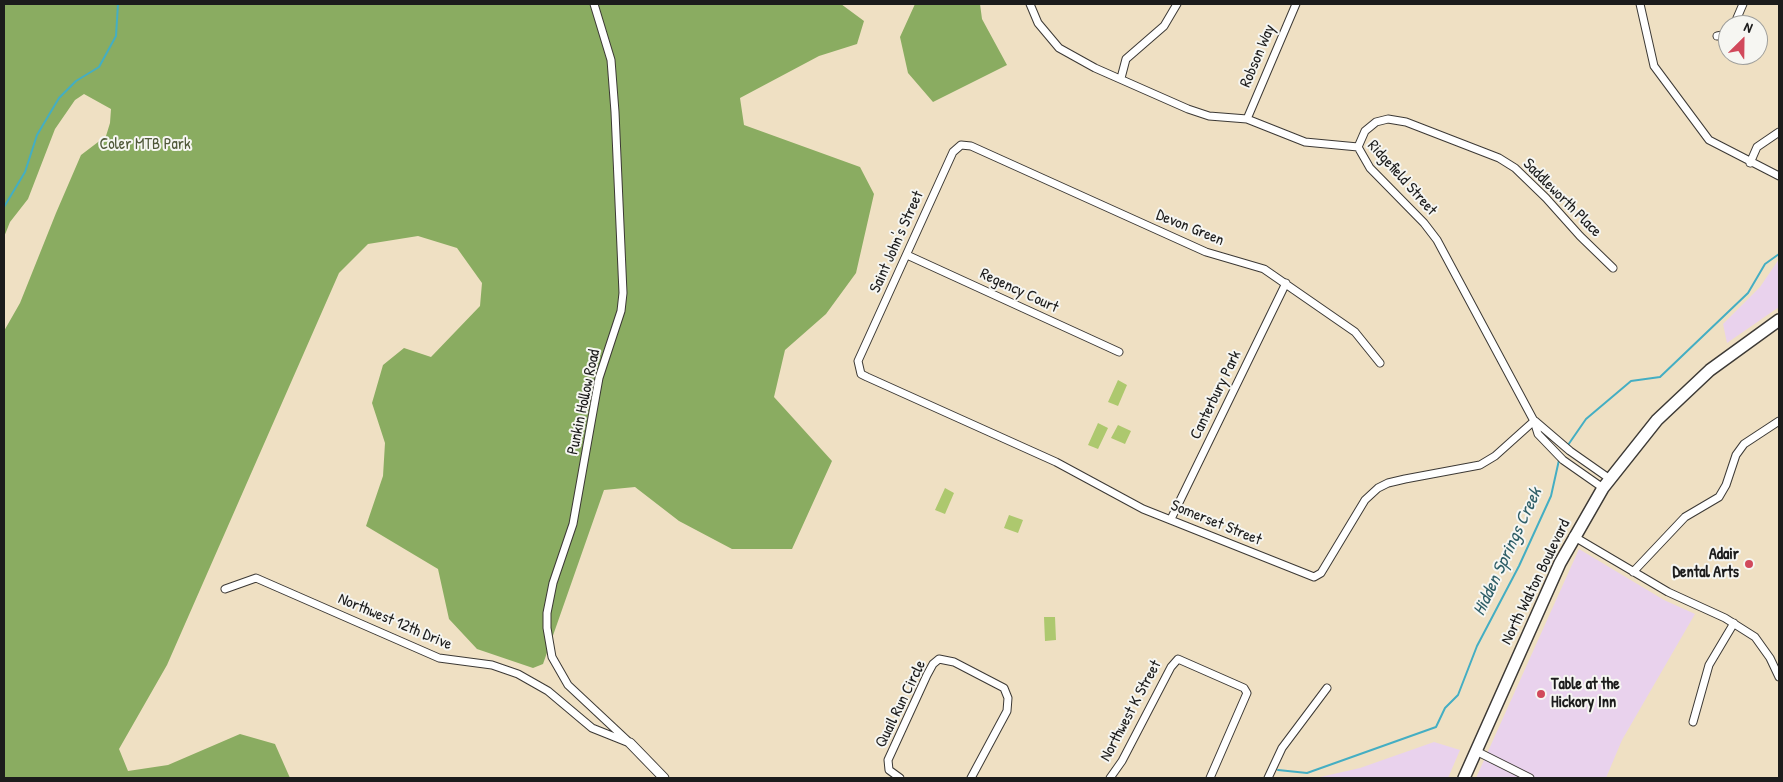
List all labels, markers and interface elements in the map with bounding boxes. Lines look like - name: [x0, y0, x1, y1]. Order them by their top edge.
- north arrow: [1718, 15, 1768, 65]
- text: N: [1742, 16, 1756, 37]
- street label: Robson Way: [1236, 22, 1280, 90]
- park label: Coler MTB Park: [99, 135, 191, 155]
- street label: Ridgefield Street: [1363, 136, 1441, 220]
- street label: Saddleworth Place: [1519, 155, 1605, 241]
- street label: Saint John's Street: [866, 188, 928, 296]
- street label: Devon Green: [1153, 206, 1227, 250]
- street label: Regency Court: [977, 264, 1061, 318]
- street label: Canterbury Park: [1186, 347, 1246, 443]
- street label: Punkin Hollow Road: [563, 348, 605, 456]
- water label: Hidden Springs Creek: [1469, 485, 1547, 619]
- street label: Somerset Street: [1168, 496, 1264, 550]
- street label: North Walton Boulevard: [1497, 516, 1575, 648]
- place label: Adair Dental Arts: [1672, 545, 1739, 583]
- marker: Adair Dental Arts: [1743, 558, 1755, 570]
- street label: Northwest 12th Drive: [335, 589, 455, 655]
- street label: Quail Run Circle: [872, 657, 930, 751]
- street label: Northwest K Street: [1096, 657, 1166, 765]
- place label: Table at the Hickory Inn: [1551, 675, 1620, 713]
- marker: Table at the Hickory Inn: [1535, 688, 1547, 700]

